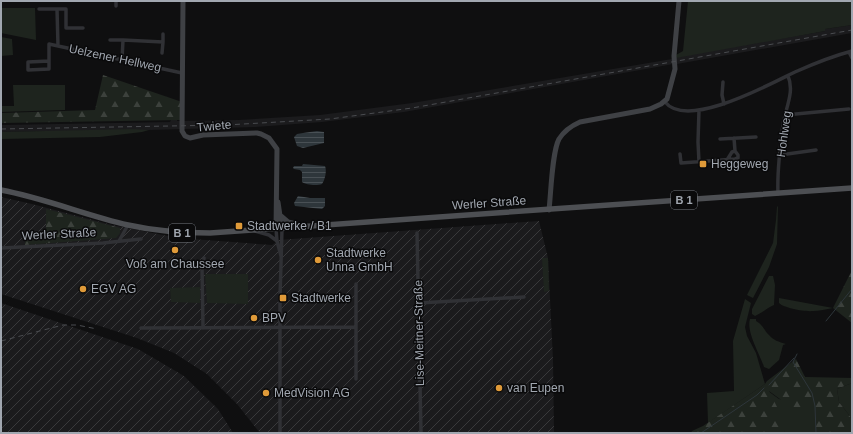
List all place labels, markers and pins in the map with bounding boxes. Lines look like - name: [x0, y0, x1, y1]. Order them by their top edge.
- place label: Heggeweg: [711, 157, 768, 171]
- marker: Heggeweg: [698, 159, 708, 169]
- place label: Stadtwerke / B1: [247, 219, 332, 233]
- marker: Stadtwerke / B1: [234, 221, 244, 231]
- marker: Voß am Chaussee: [170, 245, 180, 255]
- place label: Stadtwerke Unna GmbH: [326, 246, 393, 274]
- marker: Stadtwerke Unna GmbH: [313, 255, 323, 265]
- place label: Voß am Chaussee: [126, 257, 225, 271]
- place label: EGV AG: [91, 282, 136, 296]
- marker: EGV AG: [78, 284, 88, 294]
- place label: Stadtwerke: [291, 291, 351, 305]
- marker: Stadtwerke: [278, 293, 288, 303]
- place label: BPV: [262, 311, 286, 325]
- marker: BPV: [249, 313, 259, 323]
- place label: van Eupen: [507, 381, 564, 395]
- marker: van Eupen: [494, 383, 504, 393]
- place label: MedVision AG: [274, 386, 350, 400]
- marker: MedVision AG: [261, 388, 271, 398]

